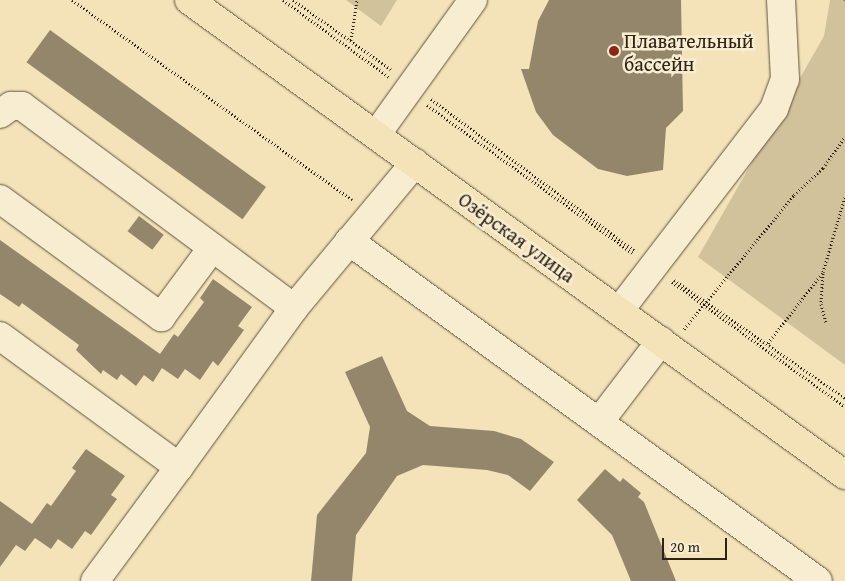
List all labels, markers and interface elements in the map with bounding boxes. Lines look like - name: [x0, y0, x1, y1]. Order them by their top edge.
- place label: Плавательный бассейн: [624, 28, 754, 75]
- marker: Плавательный бассейн: [608, 45, 620, 57]
- street label: Озёрская улица: [454, 187, 580, 287]
- scale bar: [665, 528, 730, 560]
- text: 20 m: [670, 536, 700, 557]

